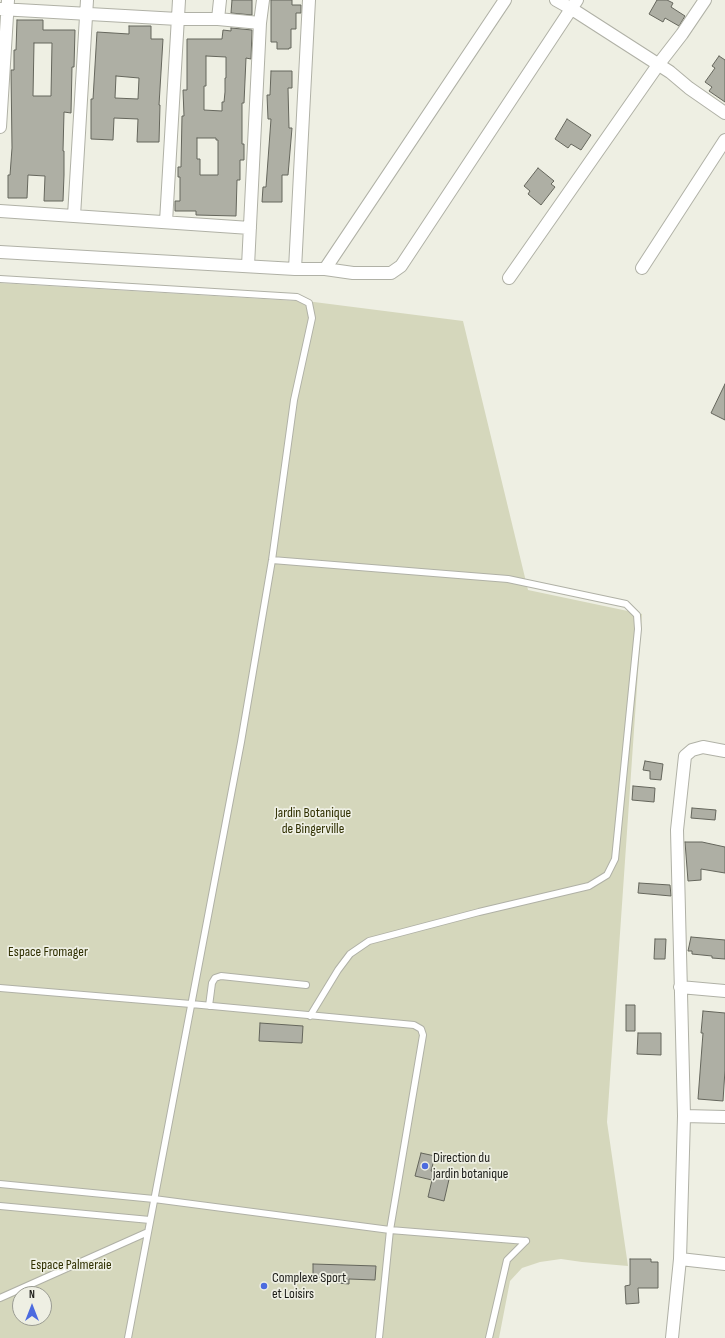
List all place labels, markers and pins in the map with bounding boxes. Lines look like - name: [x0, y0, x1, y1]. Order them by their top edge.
- place label: Direction du jardin botanique: [433, 1150, 508, 1182]
- marker: Direction du jardin botanique: [420, 1161, 430, 1171]
- place label: Complexe Sport et Loisirs: [272, 1270, 346, 1302]
- marker: Complexe Sport et Loisirs: [259, 1281, 269, 1291]

